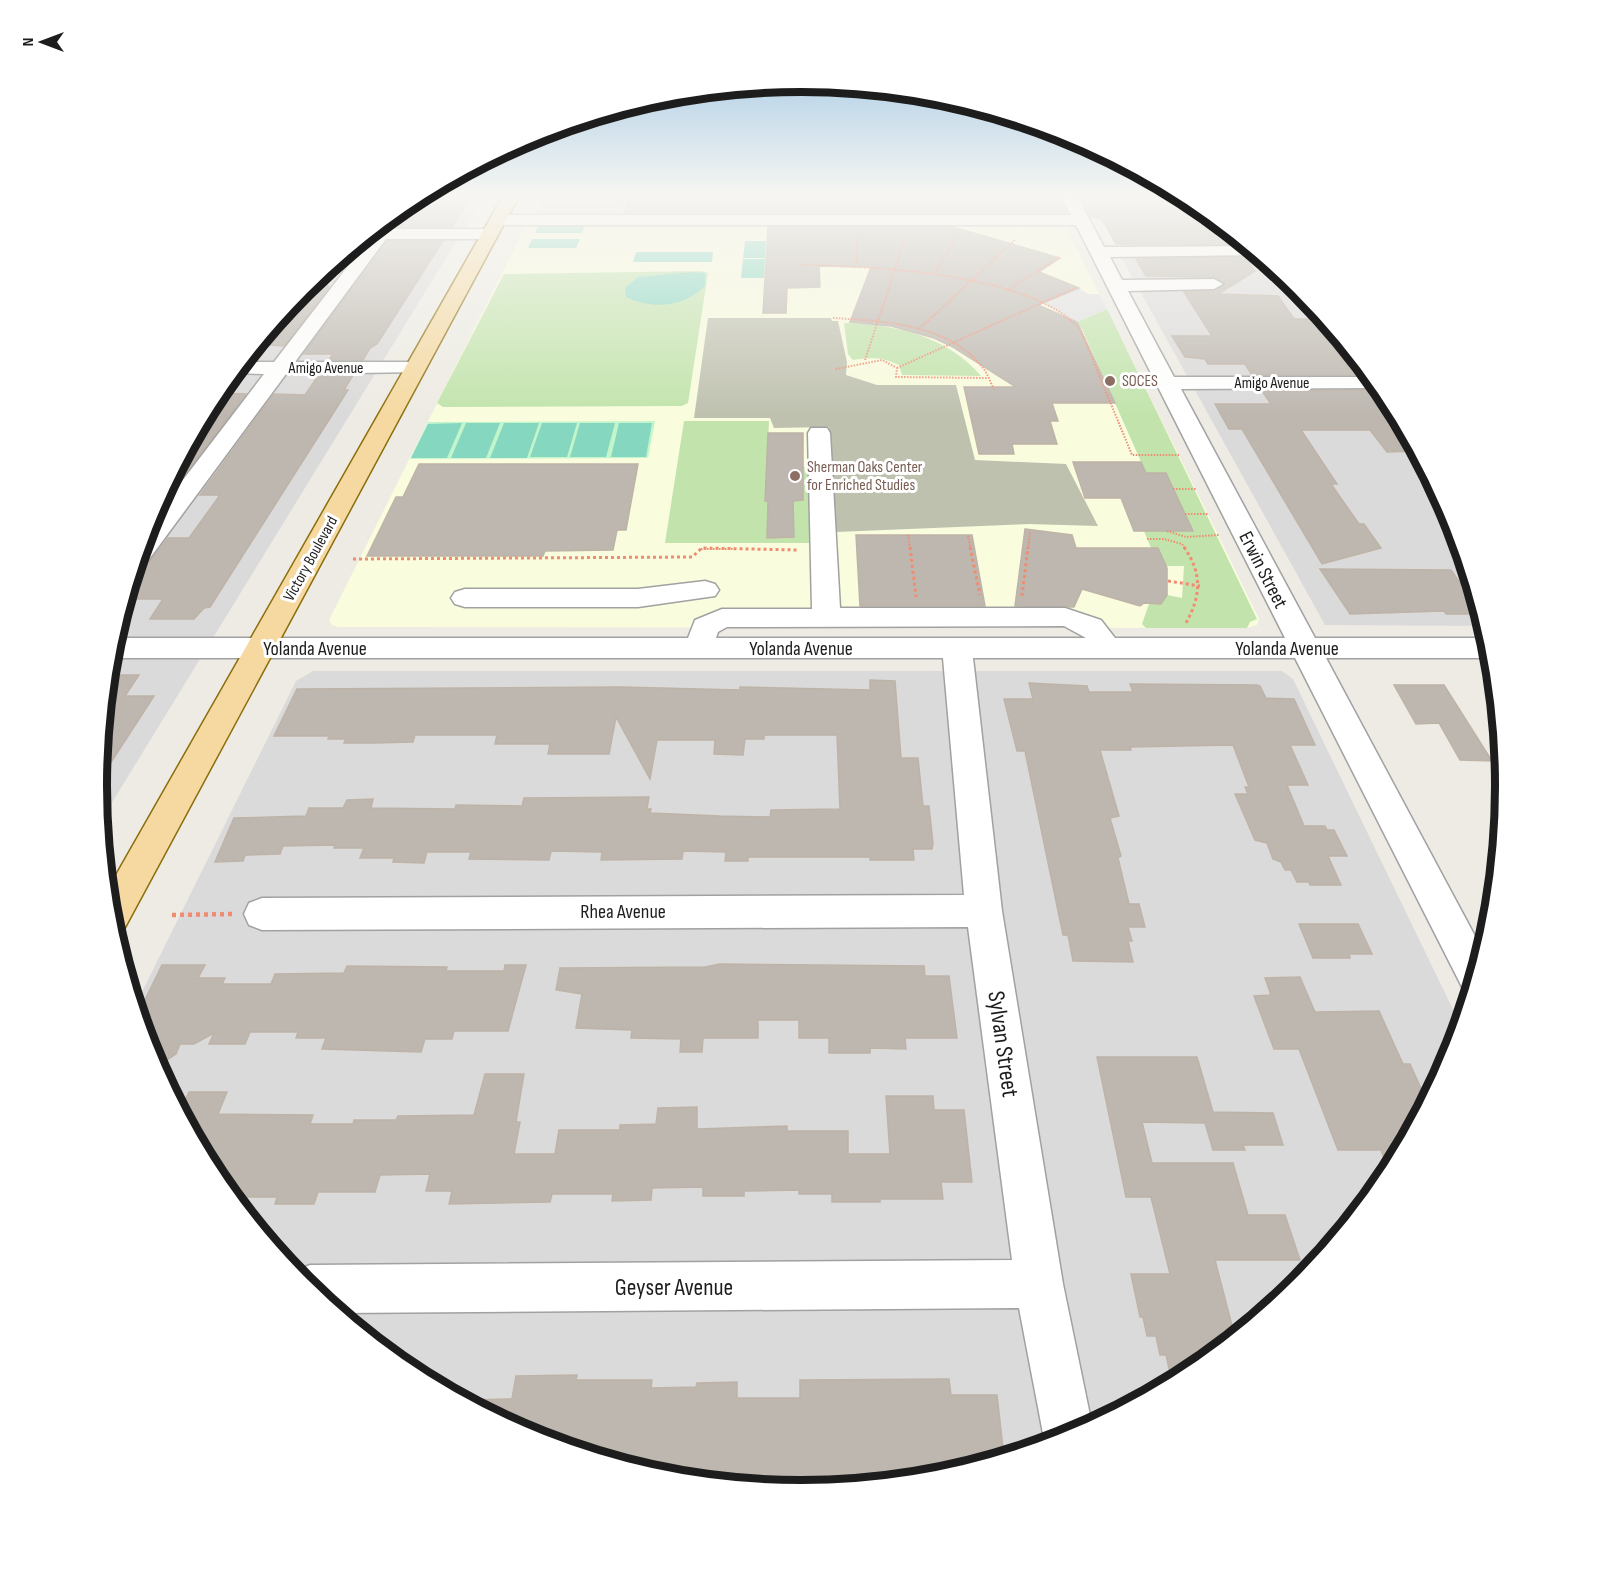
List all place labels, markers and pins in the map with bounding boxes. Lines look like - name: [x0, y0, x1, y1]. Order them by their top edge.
- place label: SOCES: [1122, 372, 1158, 391]
- marker: SOCES: [1103, 374, 1117, 388]
- place label: Sherman Oaks Center for Enriched Studies: [807, 458, 923, 495]
- marker: Sherman Oaks Center for Enriched Studies: [788, 469, 802, 483]

